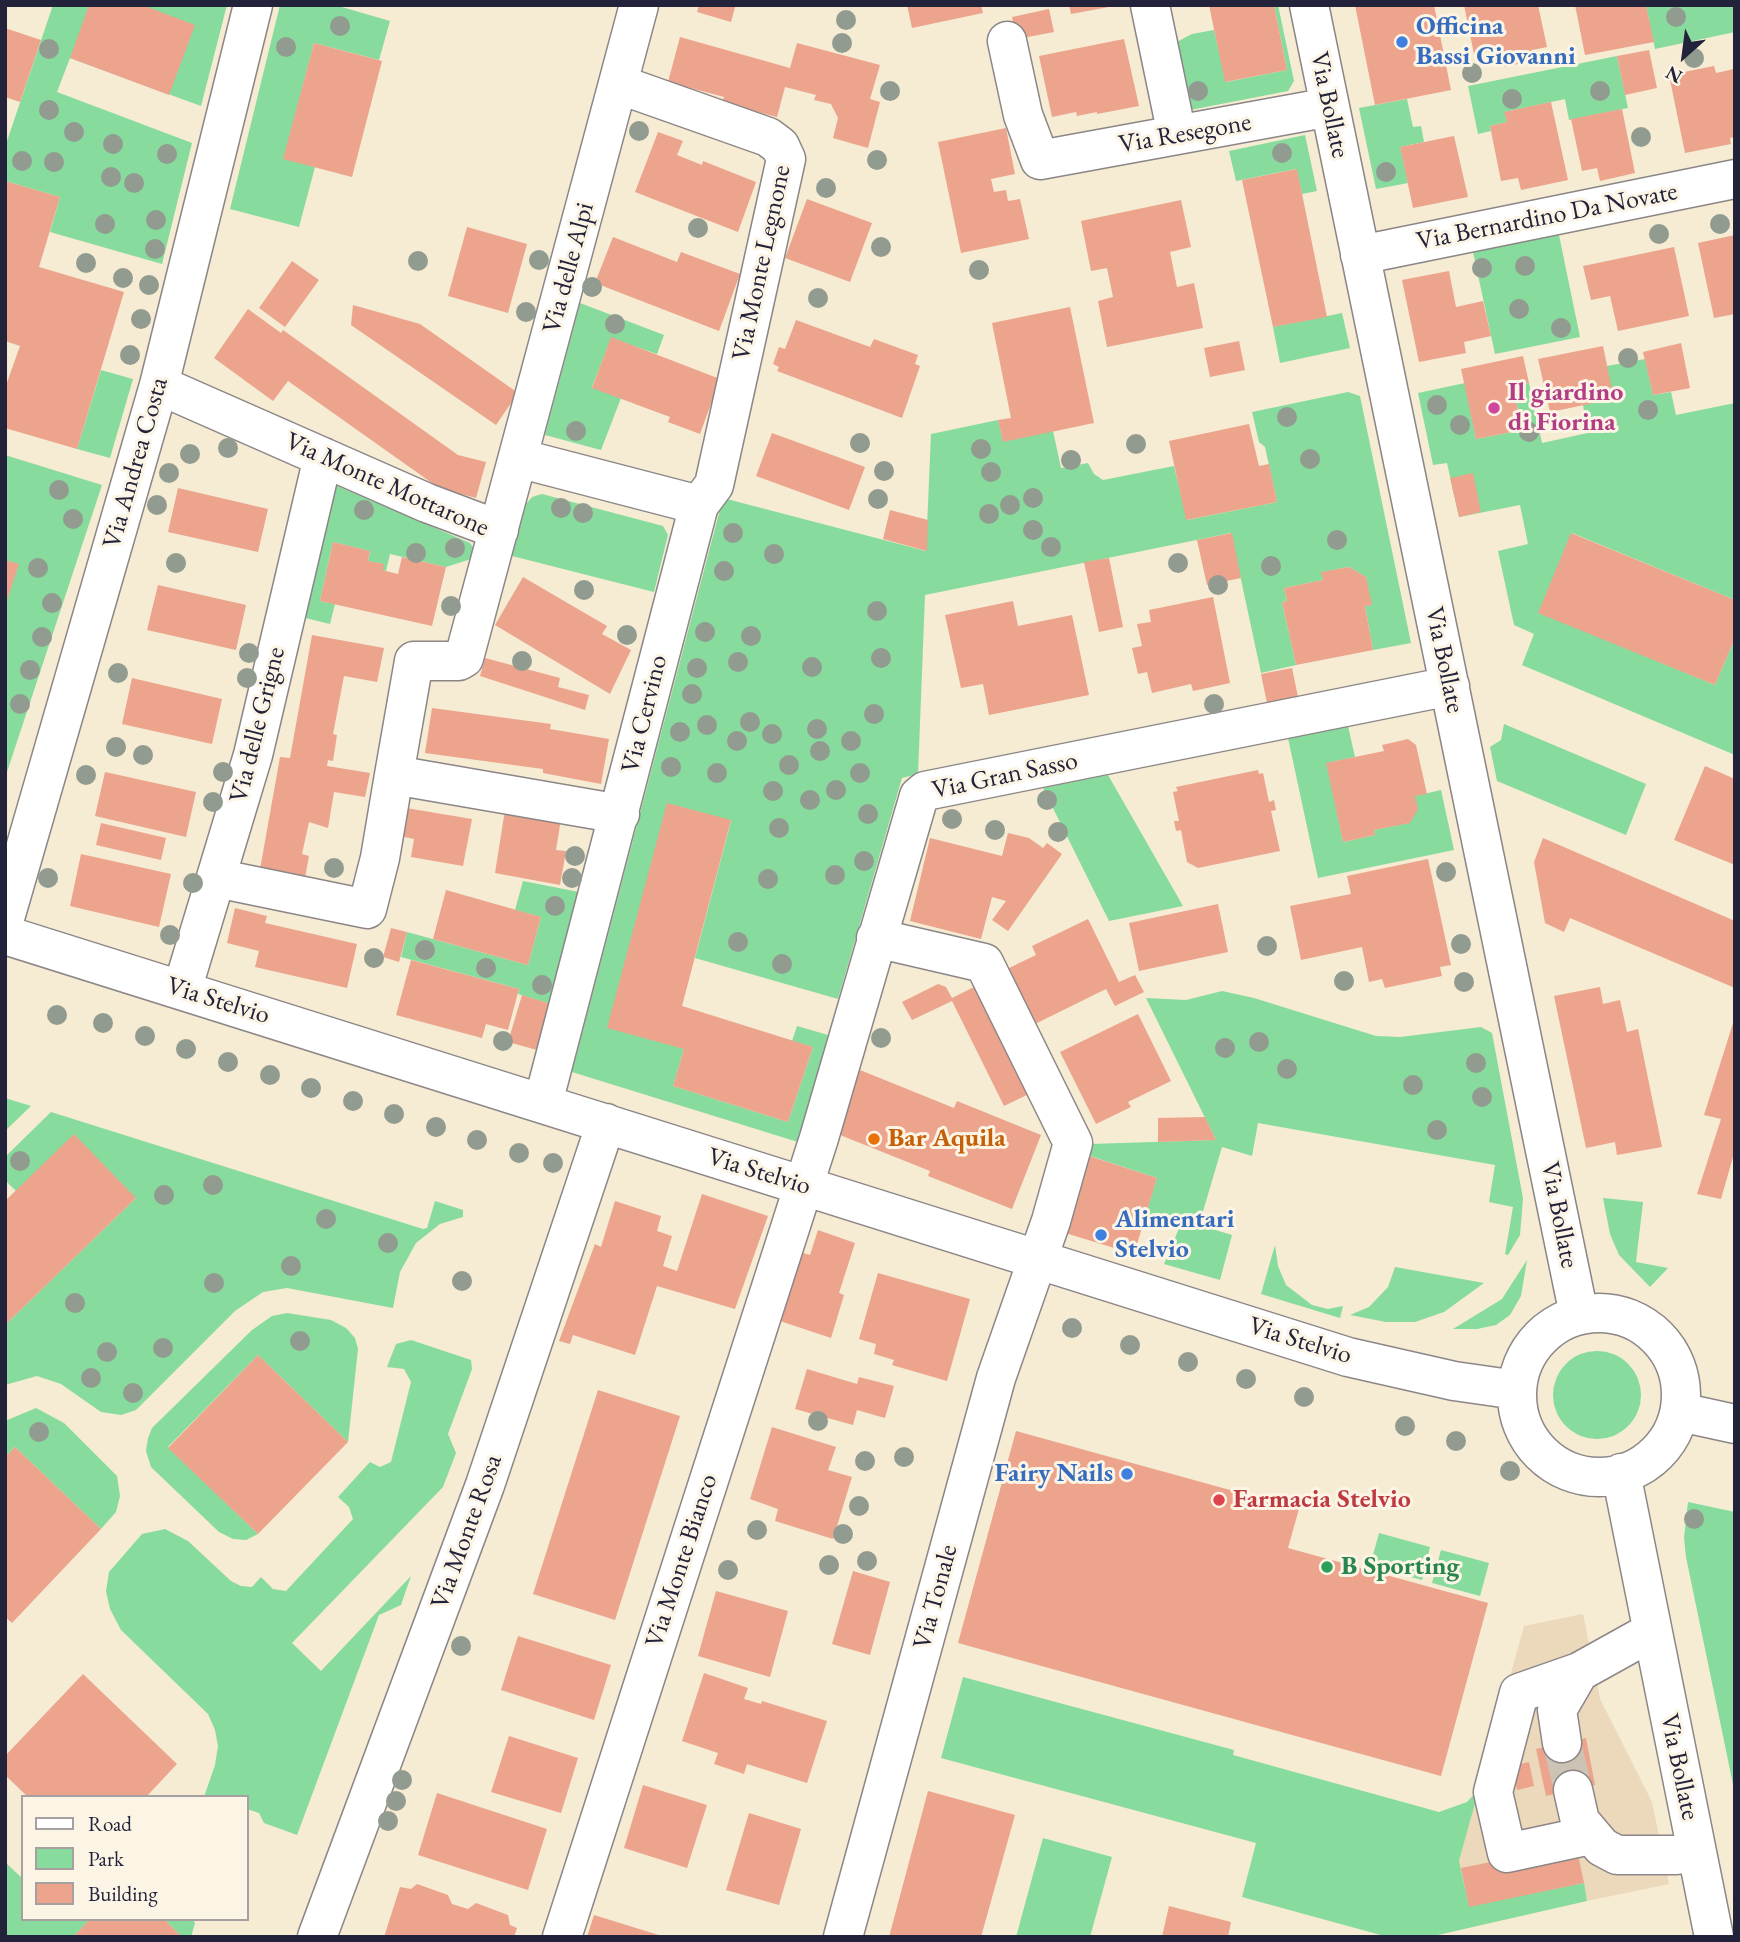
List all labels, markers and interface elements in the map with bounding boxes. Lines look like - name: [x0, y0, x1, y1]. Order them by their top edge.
- place label: Officina Bassi Giovanni: [1416, 11, 1576, 72]
- north arrow: [1649, 21, 1719, 91]
- marker: Officina Bassi Giovanni: [1394, 34, 1410, 50]
- street label: Via Bollate: [1303, 49, 1355, 161]
- text: N: [1661, 60, 1687, 90]
- street label: Via Resegone: [1116, 107, 1254, 161]
- street label: Via Monte Legnone: [726, 162, 798, 364]
- street label: Via Bernardino Da Novate: [1414, 176, 1680, 258]
- street label: Via delle Alpi: [537, 199, 601, 337]
- street label: Via Andrea Costa: [97, 374, 175, 552]
- place label: Il giardino di Fiorina: [1508, 377, 1623, 438]
- marker: Il giardino di Fiorina: [1486, 400, 1502, 416]
- street label: Via Monte Mottarone: [280, 426, 494, 544]
- street label: Via Bollate: [1418, 604, 1470, 716]
- street label: Via delle Grigne: [224, 644, 292, 806]
- street label: Via Cervino: [615, 652, 675, 776]
- street label: Via Gran Sasso: [929, 745, 1081, 807]
- street label: Via Stelvio: [163, 971, 273, 1031]
- place label: Bar Aquila: [888, 1123, 1006, 1155]
- marker: Bar Aquila: [866, 1131, 882, 1147]
- street label: Via Stelvio: [704, 1142, 814, 1202]
- street label: Via Bollate: [1533, 1159, 1585, 1271]
- place label: Alimentari Stelvio: [1115, 1204, 1234, 1266]
- marker: Alimentari Stelvio: [1093, 1227, 1109, 1243]
- street label: Via Stelvio: [1245, 1311, 1355, 1371]
- street label: Via Monte Rosa: [425, 1451, 509, 1613]
- place label: Fairy Nails: [994, 1458, 1113, 1490]
- marker: Fairy Nails: [1119, 1466, 1135, 1482]
- street label: Via Monte Bianco: [639, 1470, 725, 1652]
- place label: Farmacia Stelvio: [1233, 1484, 1411, 1516]
- marker: Farmacia Stelvio: [1211, 1492, 1227, 1508]
- street label: Via Tonale: [907, 1541, 965, 1653]
- place label: B Sporting: [1341, 1551, 1460, 1583]
- marker: B Sporting: [1319, 1559, 1335, 1575]
- street label: Via Bollate: [1653, 1711, 1705, 1823]
- legend: [21, 1795, 248, 1921]
- text: Road: [88, 1810, 132, 1837]
- text: Park: [88, 1845, 124, 1872]
- text: Building: [88, 1880, 158, 1907]

